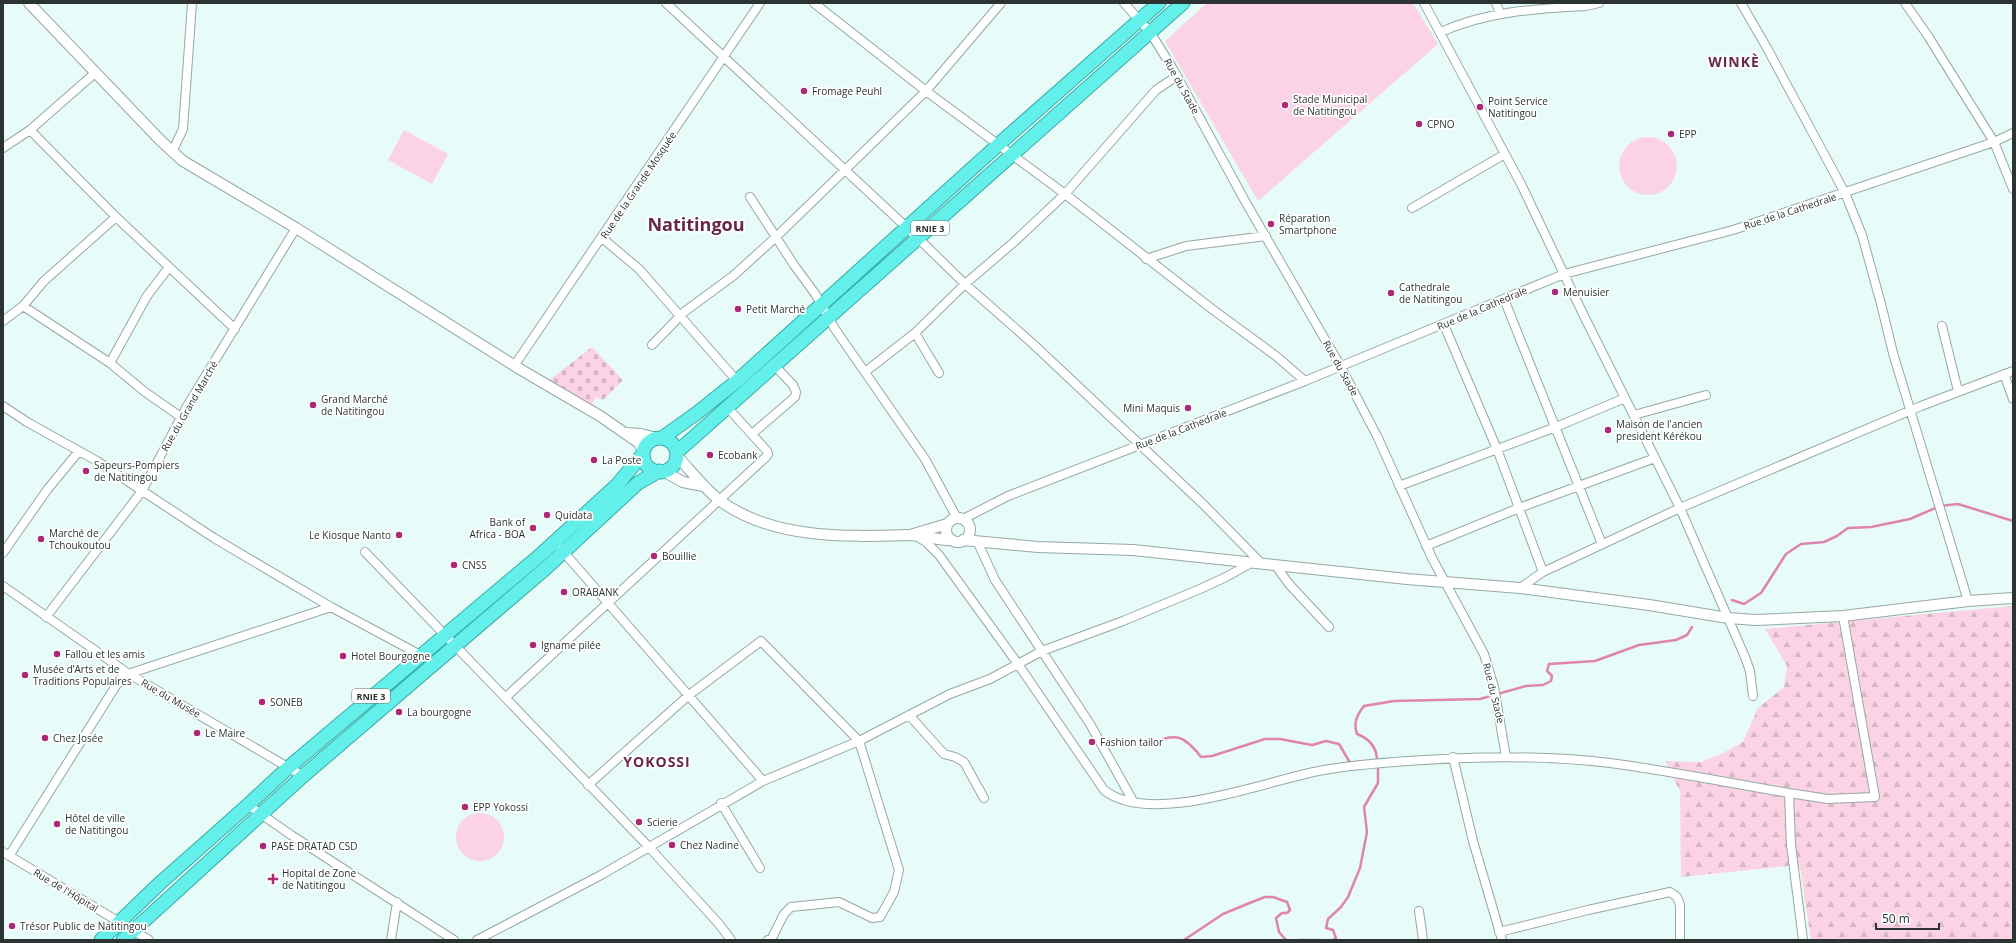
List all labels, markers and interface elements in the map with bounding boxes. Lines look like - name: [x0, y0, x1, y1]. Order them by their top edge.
- district label: WINKÈ: [1708, 52, 1760, 71]
- street label: Rue du Stade: [1161, 56, 1203, 117]
- place label: Fromage Peuhl: [812, 84, 882, 98]
- marker: Fromage Peuhl: [799, 86, 809, 96]
- place label: Stade Municipal de Natitingou: [1293, 92, 1367, 118]
- place label: Point Service Natitingou: [1488, 94, 1548, 120]
- marker: Stade Municipal de Natitingou: [1280, 100, 1290, 110]
- marker: Point Service Natitingou: [1475, 102, 1485, 112]
- place label: CPNO: [1427, 117, 1455, 131]
- marker: CPNO: [1414, 119, 1424, 129]
- place label: EPP: [1679, 127, 1697, 141]
- street label: Rue de la Grande Mosquée: [597, 128, 679, 241]
- marker: EPP: [1666, 129, 1676, 139]
- street label: Rue de la Cathedrale: [1742, 189, 1838, 233]
- place label: Réparation Smartphone: [1279, 211, 1337, 237]
- district label: Natitingou: [647, 212, 745, 236]
- marker: Réparation Smartphone: [1266, 219, 1276, 229]
- road number: RNIE 3: [911, 221, 949, 235]
- place label: Cathedrale de Natitingou: [1399, 280, 1462, 306]
- street label: Rue de la Cathedrale: [1435, 283, 1530, 333]
- place label: Menuisier: [1563, 285, 1609, 299]
- marker: Menuisier: [1550, 287, 1560, 297]
- marker: Cathedrale de Natitingou: [1386, 288, 1396, 298]
- place label: Petit Marché: [746, 302, 805, 316]
- marker: Petit Marché: [733, 304, 743, 314]
- street label: Rue du Stade: [1320, 338, 1362, 399]
- street label: Rue du Grand Marché: [157, 358, 221, 454]
- place label: Grand Marché de Natitingou: [321, 392, 388, 418]
- marker: Grand Marché de Natitingou: [308, 400, 318, 410]
- place label: Mini Maquis: [1123, 401, 1180, 415]
- marker: Mini Maquis: [1183, 403, 1193, 413]
- street label: Rue de la Cathedrale: [1133, 405, 1229, 453]
- place label: Maison de l'ancien president Kérékou: [1616, 417, 1702, 443]
- marker: Maison de l'ancien president Kérékou: [1603, 425, 1613, 435]
- place label: Ecobank: [718, 448, 758, 462]
- marker: Ecobank: [705, 450, 715, 460]
- place label: La Poste: [602, 453, 642, 467]
- marker: La Poste: [589, 455, 599, 465]
- place label: Sapeurs-Pompiers de Natitingou: [94, 458, 180, 484]
- marker: Sapeurs-Pompiers de Natitingou: [81, 466, 91, 476]
- place label: Quidata: [555, 508, 592, 522]
- marker: Quidata: [542, 510, 552, 520]
- place label: Bank of Africa - BOA: [469, 515, 526, 541]
- marker: Bank of Africa - BOA: [528, 523, 538, 533]
- place label: Marché de Tchoukoutou: [49, 526, 111, 552]
- place label: Le Kiosque Nanto: [309, 528, 391, 542]
- marker: Le Kiosque Nanto: [394, 530, 404, 540]
- marker: Marché de Tchoukoutou: [36, 534, 46, 544]
- place label: Bouillie: [662, 549, 697, 563]
- marker: Bouillie: [649, 551, 659, 561]
- place label: CNSS: [462, 558, 487, 572]
- marker: CNSS: [449, 560, 459, 570]
- place label: ORABANK: [572, 585, 620, 599]
- marker: ORABANK: [559, 587, 569, 597]
- place label: Igname pilée: [541, 638, 601, 652]
- marker: Igname pilée: [528, 640, 538, 650]
- place label: Fallou et les amis: [65, 647, 145, 661]
- marker: Fallou et les amis: [52, 649, 62, 659]
- place label: Hotel Bourgogne: [351, 649, 430, 663]
- marker: Hotel Bourgogne: [338, 651, 348, 661]
- street label: Rue du Stade: [1480, 661, 1508, 725]
- place label: Musée d’Arts et de Traditions Populaires: [33, 662, 132, 688]
- marker: Musée d’Arts et de Traditions Populaires: [20, 670, 30, 680]
- street label: Rue du Musée: [139, 675, 204, 721]
- road number: RNIE 3: [352, 689, 390, 703]
- place label: SONEB: [270, 695, 303, 709]
- marker: SONEB: [257, 697, 267, 707]
- place label: La bourgogne: [407, 705, 472, 719]
- marker: La bourgogne: [394, 707, 404, 717]
- place label: Le Maire: [205, 726, 246, 740]
- marker: Le Maire: [192, 728, 202, 738]
- place label: Chez Josée: [53, 731, 103, 745]
- marker: Chez Josée: [40, 733, 50, 743]
- place label: Fashion tailor: [1100, 735, 1163, 749]
- marker: Fashion tailor: [1087, 737, 1097, 747]
- district label: YOKOSSI: [623, 752, 691, 771]
- place label: EPP Yokossi: [473, 800, 528, 814]
- marker: EPP Yokossi: [460, 802, 470, 812]
- place label: Hôtel de ville de Natitingou: [65, 811, 128, 837]
- place label: Scierie: [647, 815, 678, 829]
- marker: Scierie: [634, 817, 644, 827]
- marker: Hôtel de ville de Natitingou: [52, 819, 62, 829]
- place label: Chez Nadine: [680, 838, 739, 852]
- place label: PASE DRATAD CSD: [271, 839, 357, 853]
- marker: Chez Nadine: [667, 840, 677, 850]
- marker: PASE DRATAD CSD: [258, 841, 268, 851]
- street label: Rue de l'Hôpital: [31, 865, 101, 915]
- place label: Hopital de Zone de Natitingou: [282, 866, 356, 892]
- marker: Hopital de Zone de Natitingou: [267, 873, 279, 885]
- scale bar: [1876, 905, 1939, 931]
- text: 50 m: [1882, 910, 1910, 927]
- place label: Trésor Public de Natitingou: [20, 919, 147, 933]
- marker: Trésor Public de Natitingou: [7, 921, 17, 931]

